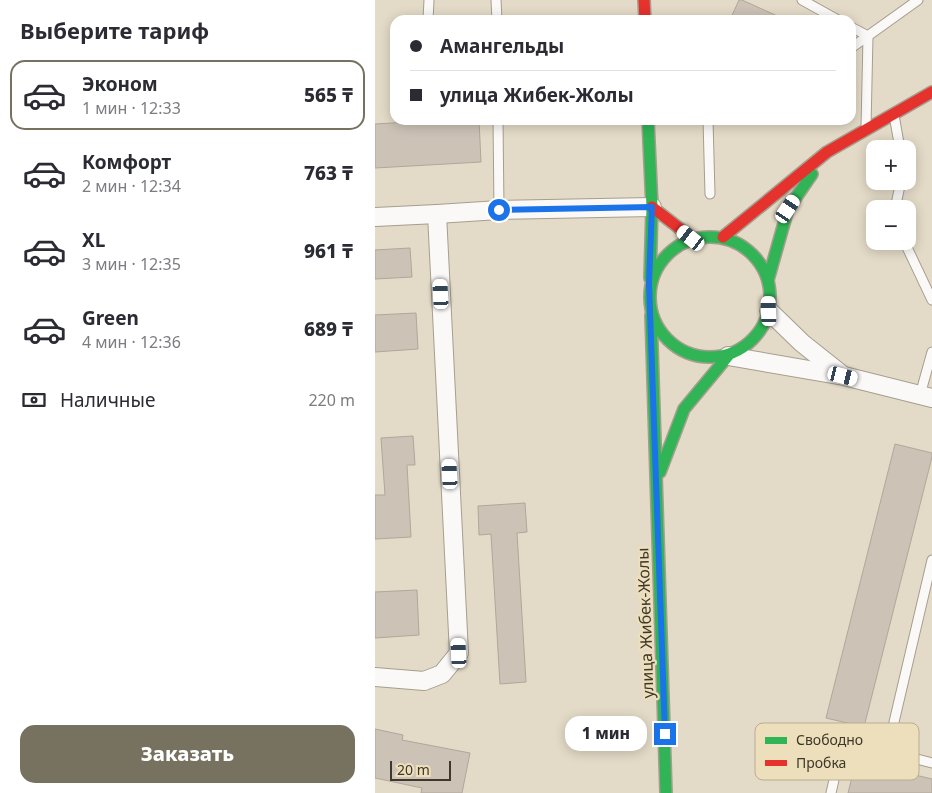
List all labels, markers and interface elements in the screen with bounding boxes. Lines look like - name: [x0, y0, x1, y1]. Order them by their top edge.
- text: Выберите тариф: [20, 15, 209, 45]
- text: Амангельды: [440, 33, 564, 59]
- text: Эконом: [82, 71, 158, 97]
- icon: car: [22, 73, 67, 118]
- text: 565 ₸: [304, 82, 353, 108]
- text: улица Жибек-Жолы: [440, 82, 634, 108]
- text: 1 мин · 12:33: [82, 97, 181, 119]
- map controls: [866, 140, 916, 250]
- button: +: [866, 140, 916, 190]
- text: Комфорт: [82, 149, 171, 175]
- icon: car: [22, 151, 67, 196]
- text: 763 ₸: [304, 160, 353, 186]
- text: 2 мин · 12:34: [82, 175, 181, 197]
- car: [773, 192, 802, 226]
- route start: [488, 199, 510, 221]
- button: −: [866, 200, 916, 250]
- car: [674, 223, 707, 253]
- text: XL: [82, 227, 105, 253]
- icon: car: [22, 229, 67, 274]
- text: 961 ₸: [304, 238, 353, 264]
- text: 3 мин · 12:35: [82, 253, 181, 275]
- car: [432, 279, 449, 309]
- car: [760, 296, 777, 326]
- text: Green: [82, 305, 139, 331]
- icon: car: [22, 307, 67, 352]
- text: 689 ₸: [304, 316, 353, 342]
- text: 4 мин · 12:36: [82, 331, 181, 353]
- car: [826, 365, 859, 387]
- icon: cash: [20, 386, 48, 414]
- text: Наличные: [60, 387, 155, 413]
- text: 220 m: [308, 389, 355, 411]
- car: [441, 459, 458, 489]
- street label: улица Жибек-Жолы: [631, 547, 659, 699]
- car: [450, 638, 467, 668]
- callout: 1 мин: [565, 716, 647, 752]
- text: 1 мин: [582, 722, 630, 744]
- route end: [654, 723, 676, 745]
- legend: [755, 723, 919, 780]
- button: Заказать: [20, 725, 355, 783]
- text: Свободно: [796, 730, 863, 749]
- text: Пробка: [796, 753, 846, 772]
- scale bar: [390, 758, 451, 781]
- text: 20 m: [397, 760, 430, 779]

